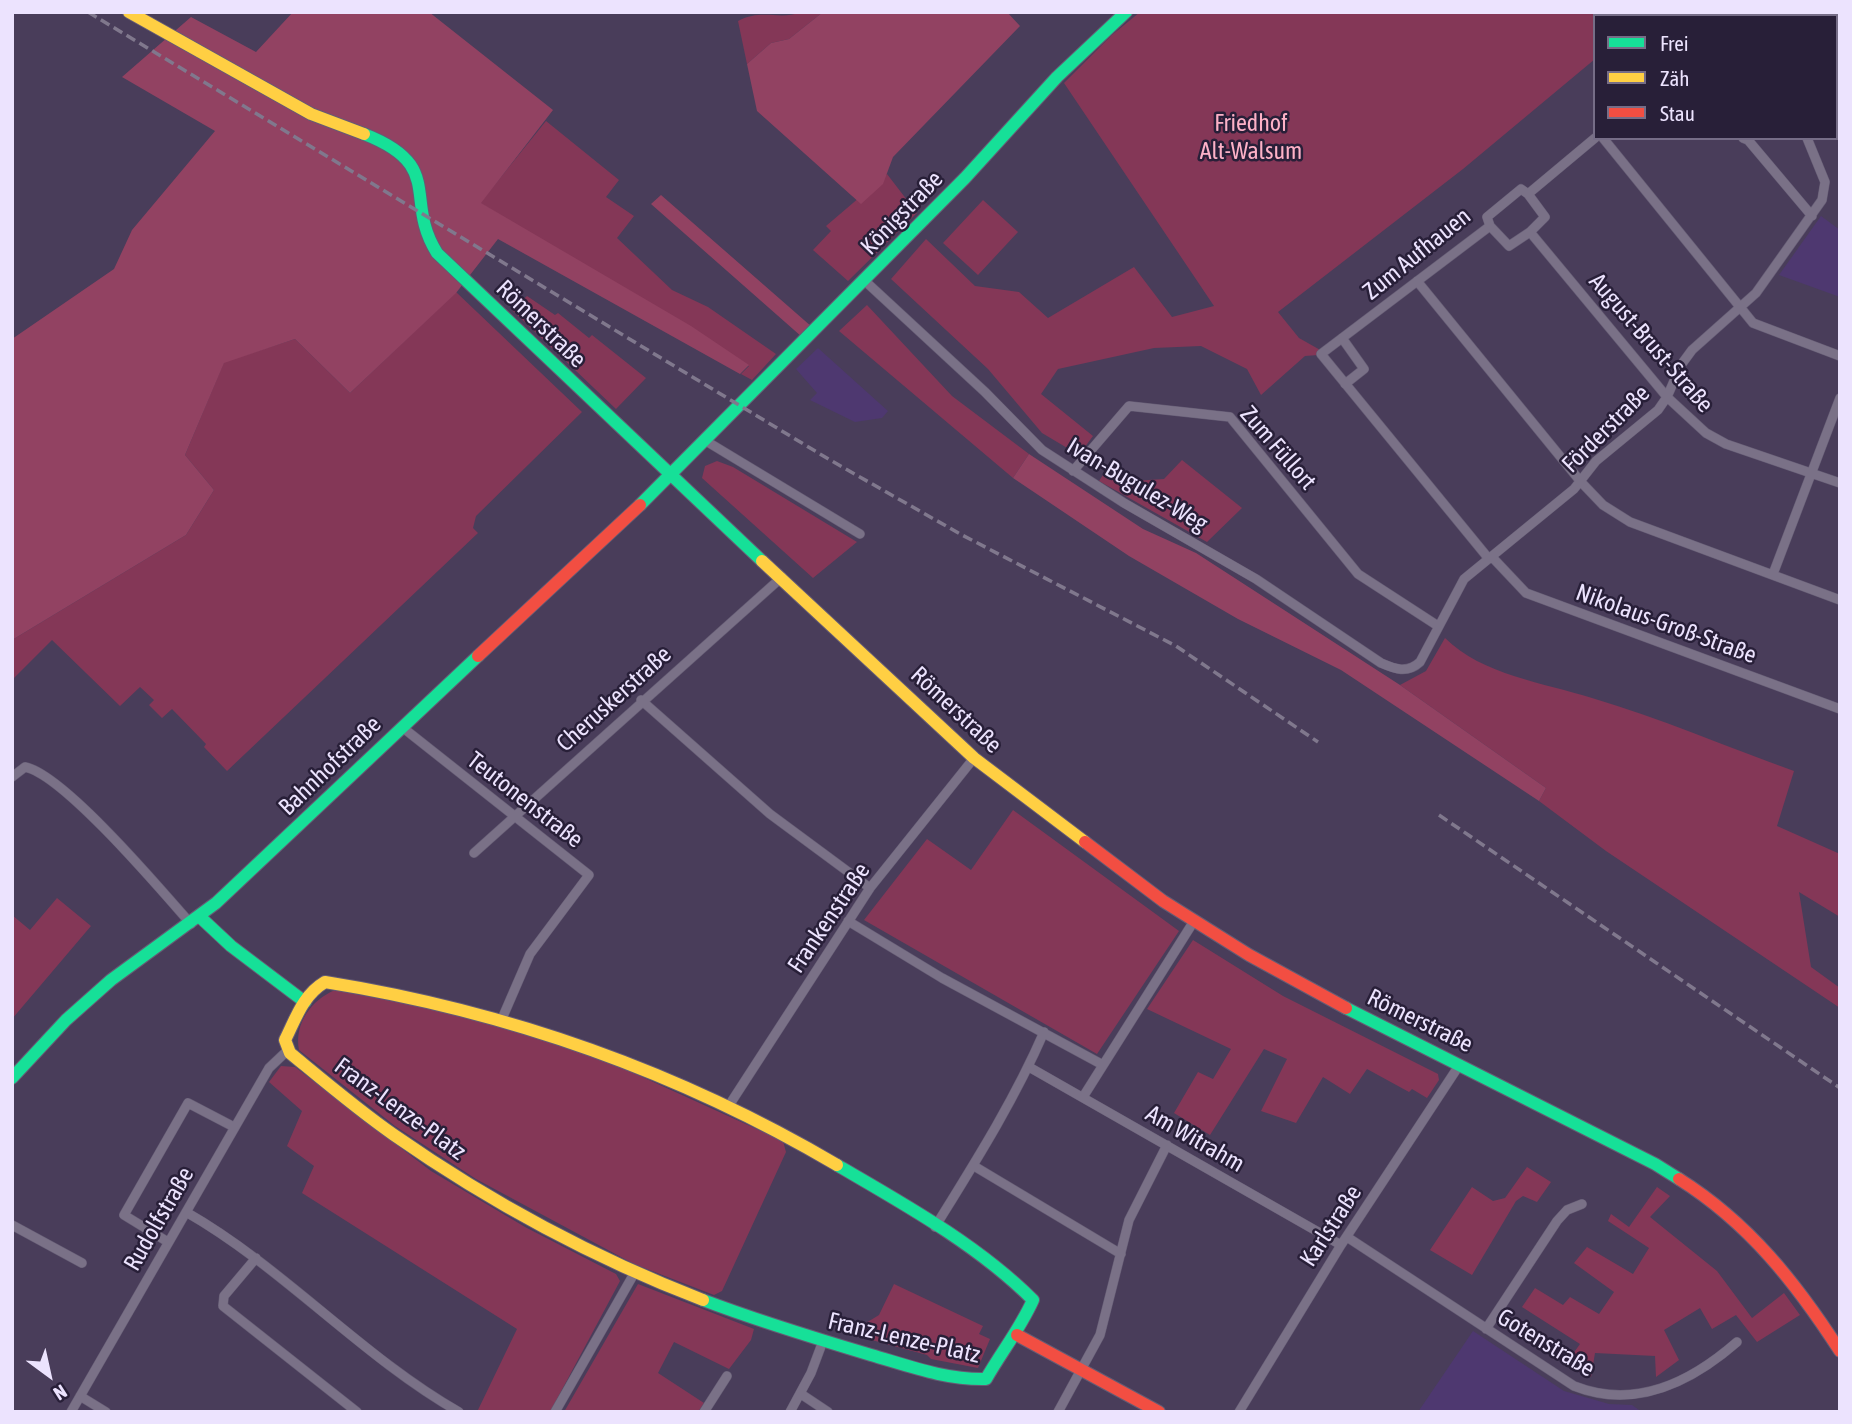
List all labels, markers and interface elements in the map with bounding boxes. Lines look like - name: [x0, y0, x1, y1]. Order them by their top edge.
- legend: [1593, 14, 1838, 140]
- text: Frei: [1660, 31, 1689, 55]
- text: Zäh: [1660, 66, 1689, 90]
- text: Stau: [1660, 101, 1695, 125]
- park label: Friedhof Alt-Walsum: [1200, 109, 1302, 165]
- street label: Königstraße: [855, 165, 949, 261]
- street label: Zum Aufhauen: [1357, 202, 1477, 306]
- street label: August-Brust-Straße: [1583, 268, 1719, 418]
- street label: Römerstraße: [490, 274, 592, 374]
- street label: Förderstraße: [1556, 379, 1656, 479]
- street label: Zum Füllort: [1234, 400, 1322, 496]
- street label: Ivan-Bugulez-Weg: [1061, 432, 1213, 538]
- street label: Nikolaus-Groß-Straße: [1572, 578, 1760, 670]
- street label: Cheruskerstraße: [551, 640, 677, 758]
- street label: Römerstraße: [905, 661, 1007, 759]
- street label: Bahnhofstraße: [273, 710, 387, 822]
- street label: Teutonenstraße: [461, 746, 589, 854]
- street label: Frankenstraße: [782, 857, 876, 979]
- street label: Römerstraße: [1363, 983, 1477, 1059]
- street label: Franz-Lenze-Platz: [329, 1052, 471, 1166]
- street label: Am Witrahm: [1141, 1099, 1249, 1179]
- street label: Rudolfstraße: [118, 1162, 200, 1276]
- street label: Karlstraße: [1294, 1180, 1368, 1272]
- street label: Gotenstraße: [1492, 1303, 1600, 1383]
- street label: Franz-Lenze-Platz: [825, 1307, 983, 1369]
- north arrow: [14, 1340, 84, 1410]
- text: N: [50, 1380, 71, 1405]

